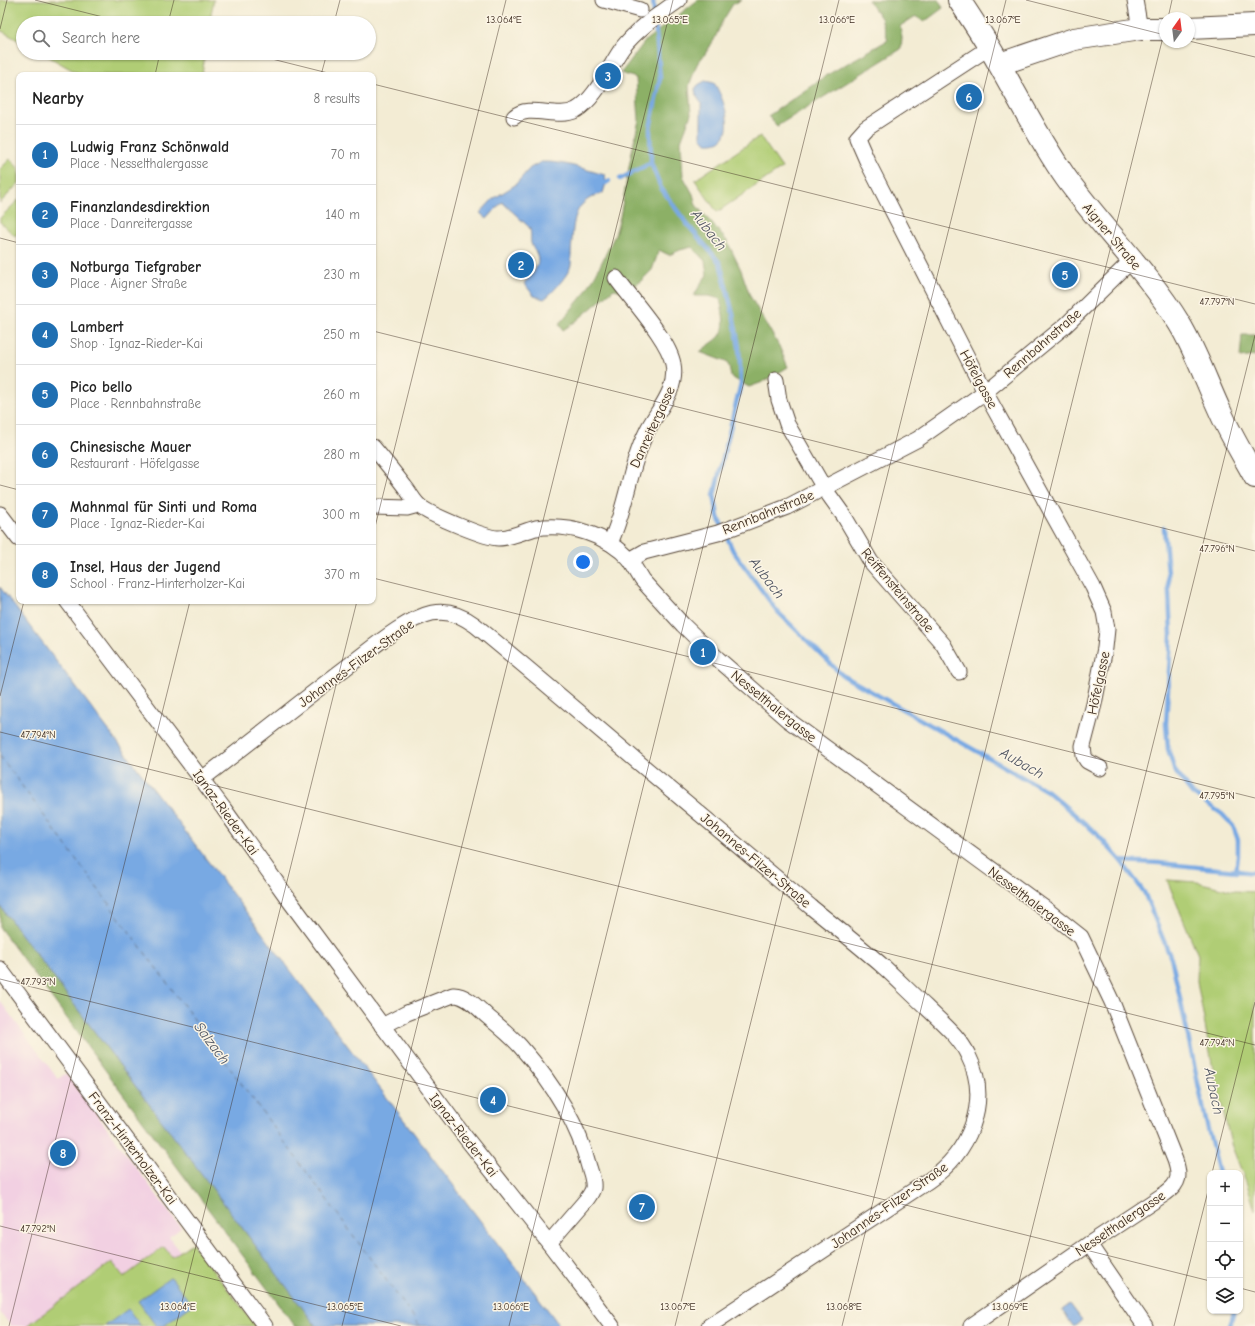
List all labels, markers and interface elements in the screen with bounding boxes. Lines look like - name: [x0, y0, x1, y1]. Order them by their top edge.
- north arrow: [1159, 12, 1195, 48]
- text: 13.064°E: [486, 14, 522, 26]
- text: 13.065°E: [652, 14, 688, 26]
- text: 13.066°E: [819, 14, 855, 26]
- text: 13.067°E: [985, 14, 1021, 26]
- search box: [16, 16, 376, 60]
- icon: search: [30, 27, 52, 49]
- text: Search here: [62, 29, 140, 47]
- pin: 3: [595, 61, 621, 91]
- pin: 6: [956, 82, 982, 112]
- text: Nearby: [32, 89, 83, 108]
- text: 8 results: [314, 91, 360, 106]
- text: Ludwig Franz Schönwald: [70, 138, 229, 156]
- text: 1: [42, 147, 48, 162]
- text: 70 m: [331, 147, 360, 162]
- text: Place · Nesselthalergasse: [70, 156, 208, 171]
- text: Finanzlandesdirektion: [70, 198, 210, 216]
- street label: Aigner Straße: [1079, 199, 1145, 273]
- water label: Aubach: [687, 205, 731, 254]
- text: 2: [42, 207, 48, 222]
- text: 140 m: [326, 207, 360, 222]
- text: Place · Danreitergasse: [70, 216, 193, 231]
- pin: 2: [508, 250, 534, 280]
- text: Notburga Tiefgraber: [70, 258, 201, 276]
- pin: 5: [1052, 260, 1078, 290]
- text: 3: [42, 267, 48, 282]
- text: 230 m: [324, 267, 360, 282]
- text: Place · Aigner Straße: [70, 276, 187, 291]
- text: 47.797°N: [1200, 296, 1234, 308]
- street label: Rennbahnstraße: [1000, 305, 1085, 382]
- text: Lambert: [70, 318, 123, 336]
- text: 4: [42, 327, 48, 342]
- text: 250 m: [323, 327, 360, 342]
- text: Shop · Ignaz-Rieder-Kai: [70, 336, 203, 351]
- street label: Höfelgasse: [956, 347, 1001, 412]
- text: Pico bello: [70, 378, 132, 396]
- street label: Danreitergasse: [626, 384, 679, 471]
- text: 5: [42, 387, 48, 402]
- text: 260 m: [323, 387, 360, 402]
- text: Place · Rennbahnstraße: [70, 396, 201, 411]
- text: Chinesische Mauer: [70, 438, 191, 456]
- text: 6: [42, 447, 48, 462]
- text: 280 m: [323, 447, 360, 462]
- text: Restaurant · Höfelgasse: [70, 456, 200, 471]
- street label: Rennbahnstraße: [720, 486, 817, 539]
- text: Mahnmal für Sinti und Roma: [70, 498, 257, 516]
- text: 7: [42, 507, 48, 522]
- text: 300 m: [322, 507, 360, 522]
- text: Place · Ignaz-Rieder-Kai: [70, 516, 205, 531]
- text: 47.796°N: [1199, 543, 1235, 555]
- street label: Reiffensteinstraße: [857, 545, 938, 636]
- your location: [573, 552, 593, 572]
- water label: Aubach: [745, 553, 789, 602]
- text: Insel, Haus der Jugend: [70, 558, 221, 576]
- text: 8: [42, 567, 48, 582]
- text: 370 m: [324, 567, 360, 582]
- text: School · Franz-Hinterholzer-Kai: [70, 576, 245, 591]
- street label: Johannes-Filzer-Straße: [295, 616, 417, 711]
- pin: 1: [690, 637, 716, 667]
- street label: Höfelgasse: [1083, 650, 1114, 716]
- street label: Nesselthalergasse: [727, 667, 820, 746]
- text: 47.794°N: [21, 729, 56, 741]
- water label: Aubach: [996, 743, 1047, 783]
- street label: Ignaz-Rieder-Kai: [189, 766, 262, 858]
- text: 47.795°N: [1199, 790, 1235, 802]
- street label: Johannes-Filzer-Straße: [697, 809, 814, 912]
- street label: Nesselthalergasse: [985, 863, 1079, 940]
- text: 47.793°N: [20, 976, 56, 988]
- water label: Salzach: [190, 1018, 234, 1068]
- text: 47.794°N: [1200, 1037, 1235, 1049]
- water label: Aubach: [1200, 1065, 1228, 1116]
- pin: 4: [480, 1085, 506, 1115]
- street label: Franz-Hinterholzer-Kai: [85, 1089, 181, 1208]
- street label: Ignaz-Rieder-Kai: [426, 1090, 502, 1181]
- pin: 8: [50, 1138, 76, 1168]
- street label: Johannes-Filzer-Straße: [828, 1159, 951, 1252]
- map controls: [1207, 1170, 1243, 1314]
- button: +: [1207, 1170, 1243, 1206]
- street label: Nesselthalergasse: [1072, 1187, 1169, 1260]
- pin: 7: [629, 1192, 655, 1222]
- button: −: [1207, 1206, 1243, 1242]
- text: 47.792°N: [20, 1223, 56, 1235]
- button: locate: [1207, 1242, 1243, 1278]
- button: layers: [1207, 1278, 1243, 1314]
- text: 13.064°E: [160, 1301, 196, 1313]
- text: 13.065°E: [327, 1301, 363, 1313]
- text: 13.066°E: [493, 1301, 529, 1313]
- text: 13.067°E: [660, 1301, 696, 1313]
- text: 13.068°E: [826, 1301, 862, 1313]
- text: 13.069°E: [992, 1301, 1028, 1313]

